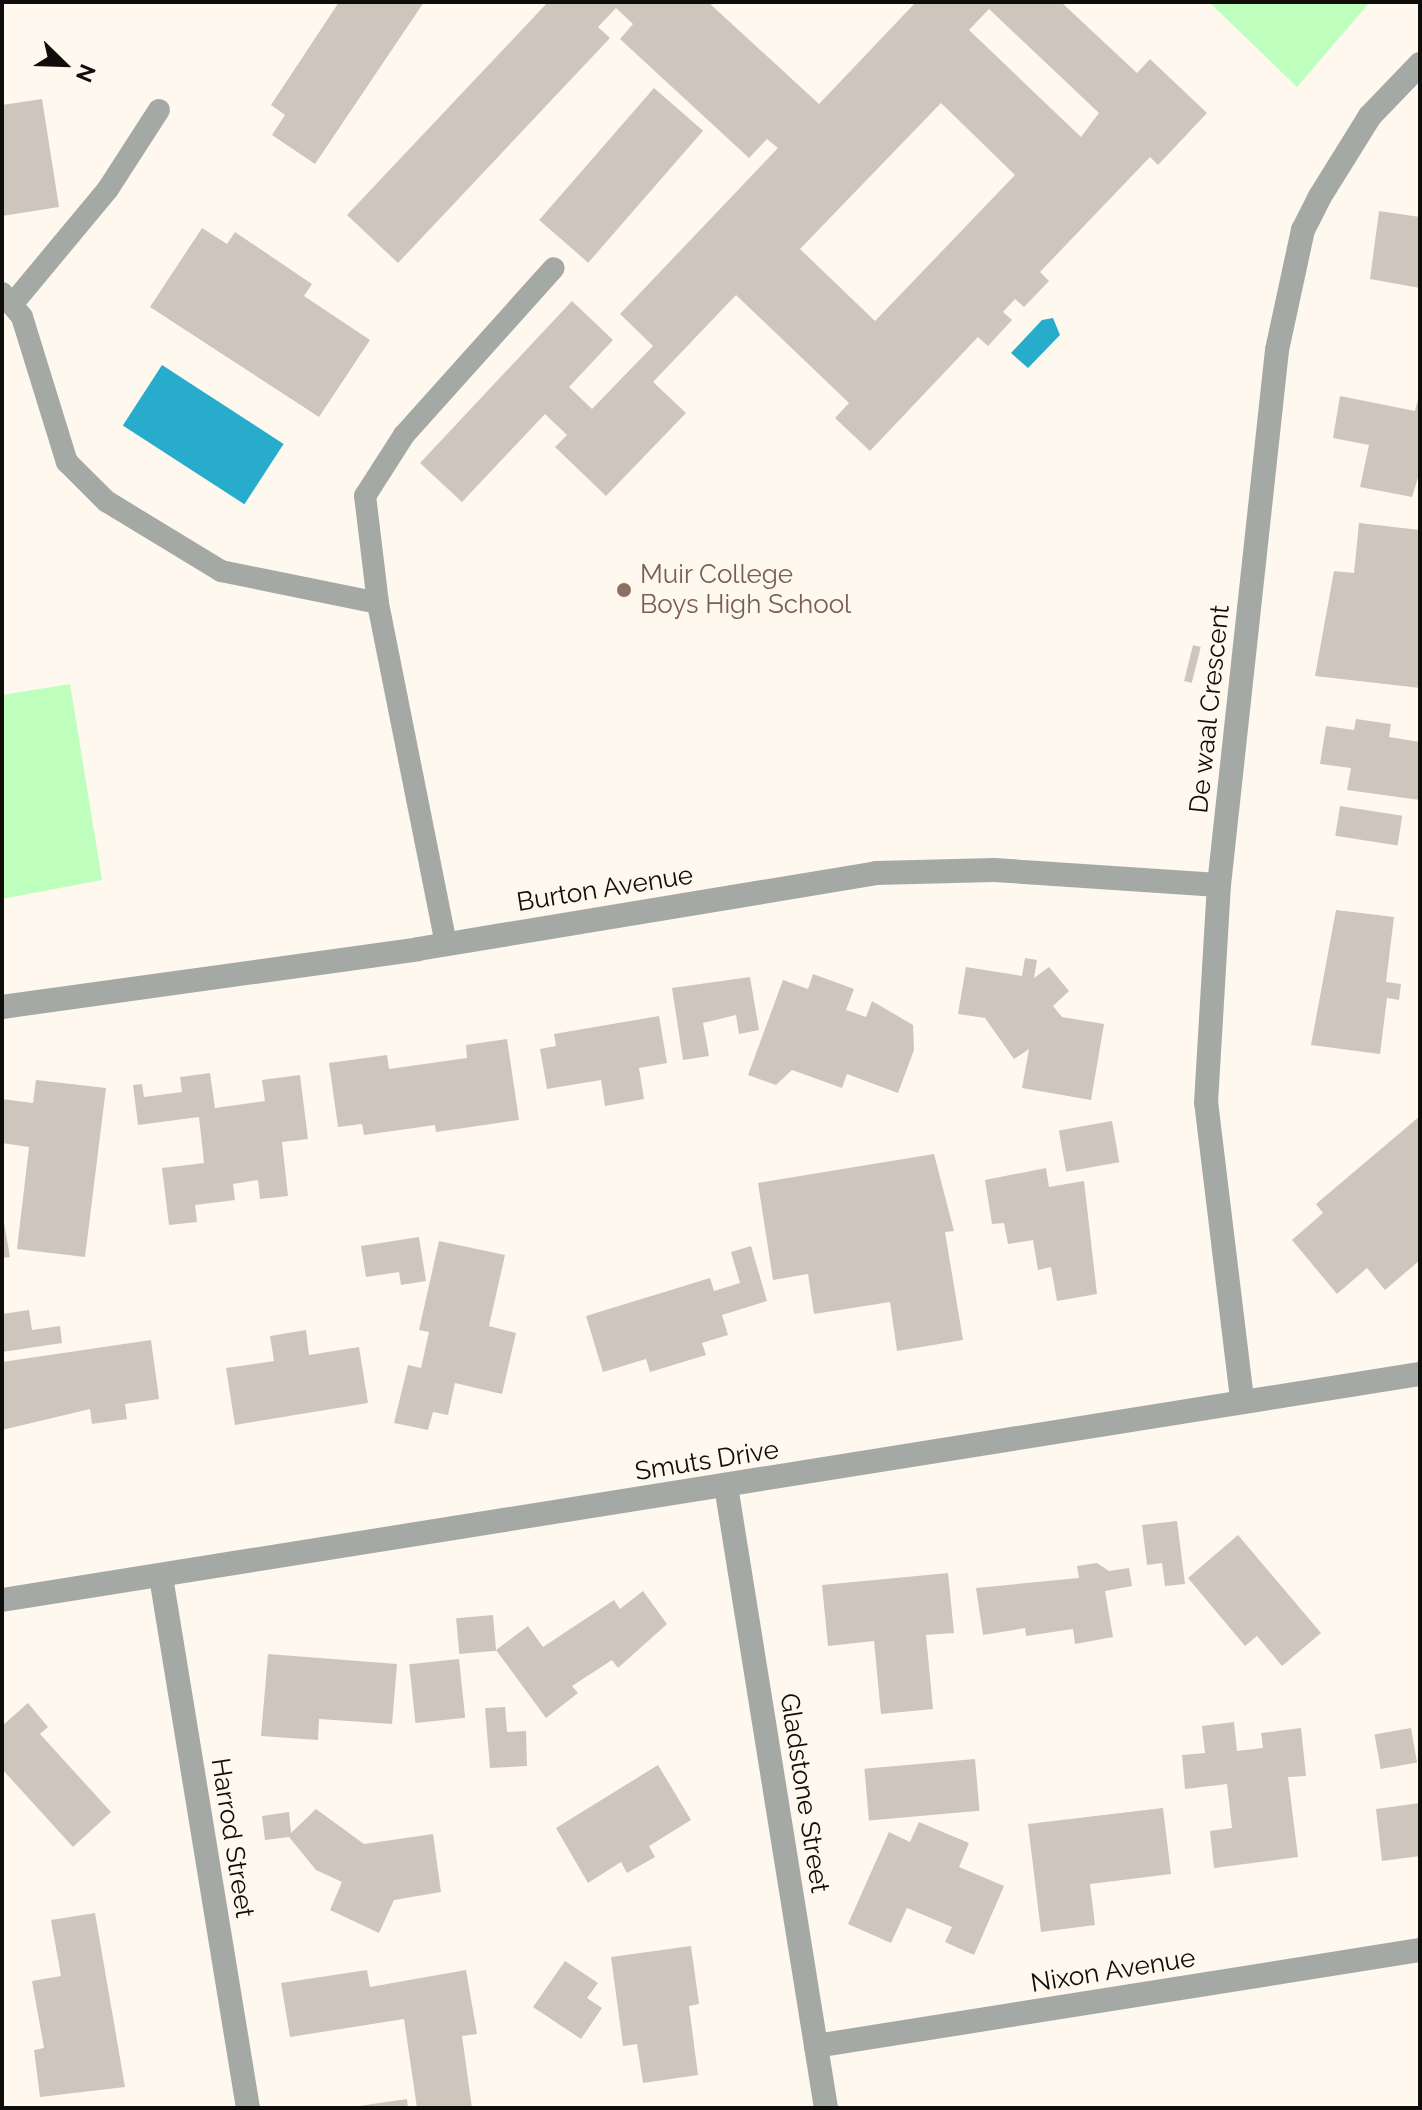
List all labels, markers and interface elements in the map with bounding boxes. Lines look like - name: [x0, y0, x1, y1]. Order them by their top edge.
- north arrow: [24, 24, 104, 104]
- text: N: [71, 61, 101, 86]
- place label: Muir College Boys High School: [640, 559, 851, 620]
- marker: Muir College Boys High School: [615, 581, 633, 599]
- street label: De waal Crescent: [1183, 603, 1237, 815]
- street label: Burton Avenue: [514, 860, 696, 918]
- street label: Smuts Drive: [633, 1434, 781, 1488]
- street label: Gladstone Street: [773, 1691, 835, 1895]
- street label: Harrod Street: [204, 1756, 260, 1920]
- street label: Nixon Avenue: [1028, 1943, 1198, 1999]

